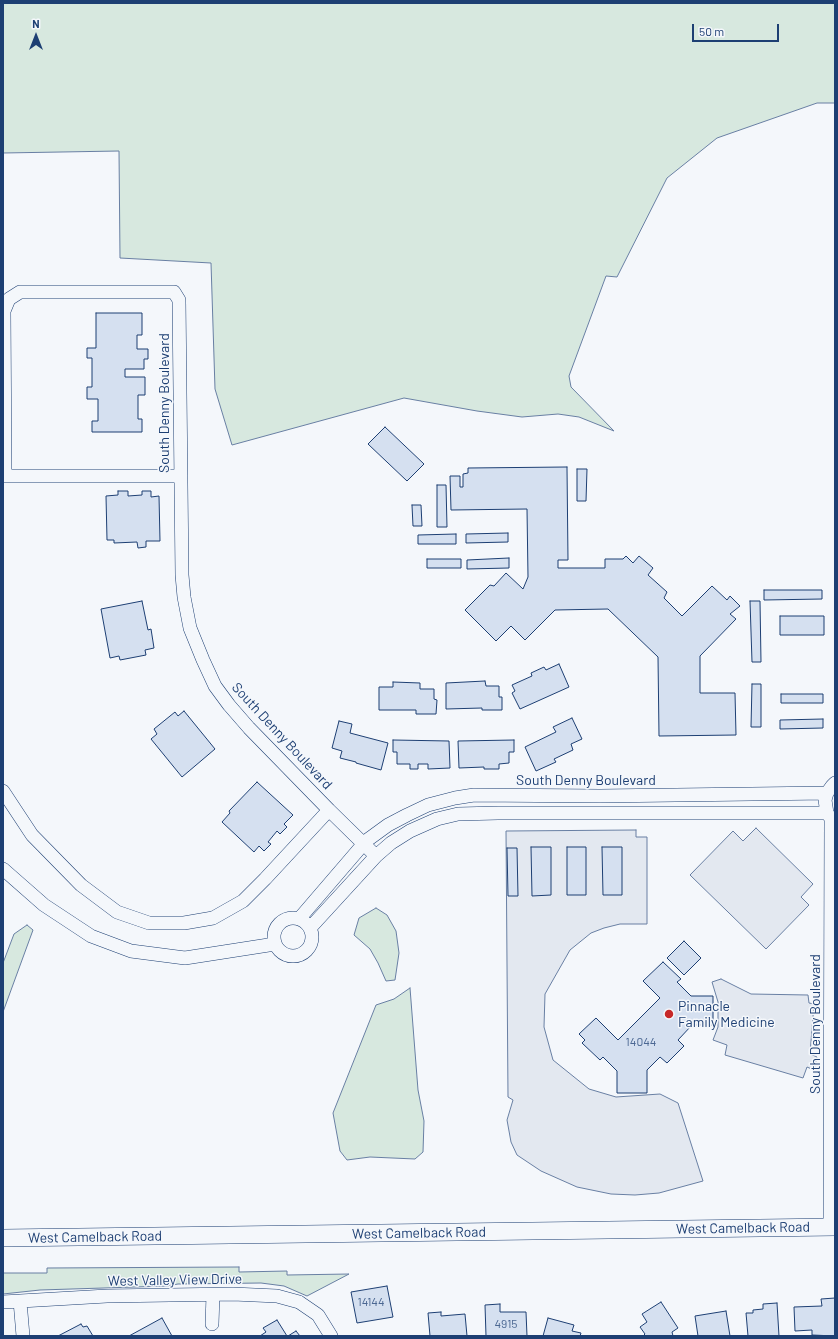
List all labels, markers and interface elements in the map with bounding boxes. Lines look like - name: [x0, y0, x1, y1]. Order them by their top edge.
- north arrow: [16, 16, 56, 56]
- scale bar: [694, 16, 781, 42]
- text: N: [32, 17, 40, 30]
- text: 50 m: [699, 24, 724, 38]
- street label: South Denny Boulevard: [156, 333, 172, 473]
- street label: South Denny Boulevard: [228, 679, 336, 793]
- street label: South Denny Boulevard: [516, 772, 656, 788]
- street label: South Denny Boulevard: [807, 954, 823, 1094]
- place label: Pinnacle Family Medicine: [678, 998, 775, 1030]
- marker: Pinnacle Family Medicine: [663, 1008, 675, 1020]
- house number: 14044: [626, 1035, 656, 1049]
- street label: West Camelback Road: [676, 1218, 810, 1238]
- street label: West Camelback Road: [352, 1223, 486, 1243]
- street label: West Camelback Road: [28, 1227, 162, 1247]
- street label: West Valley View Drive: [108, 1270, 242, 1290]
- house number: 14144: [357, 1295, 385, 1309]
- house number: 4915: [495, 1317, 517, 1331]

